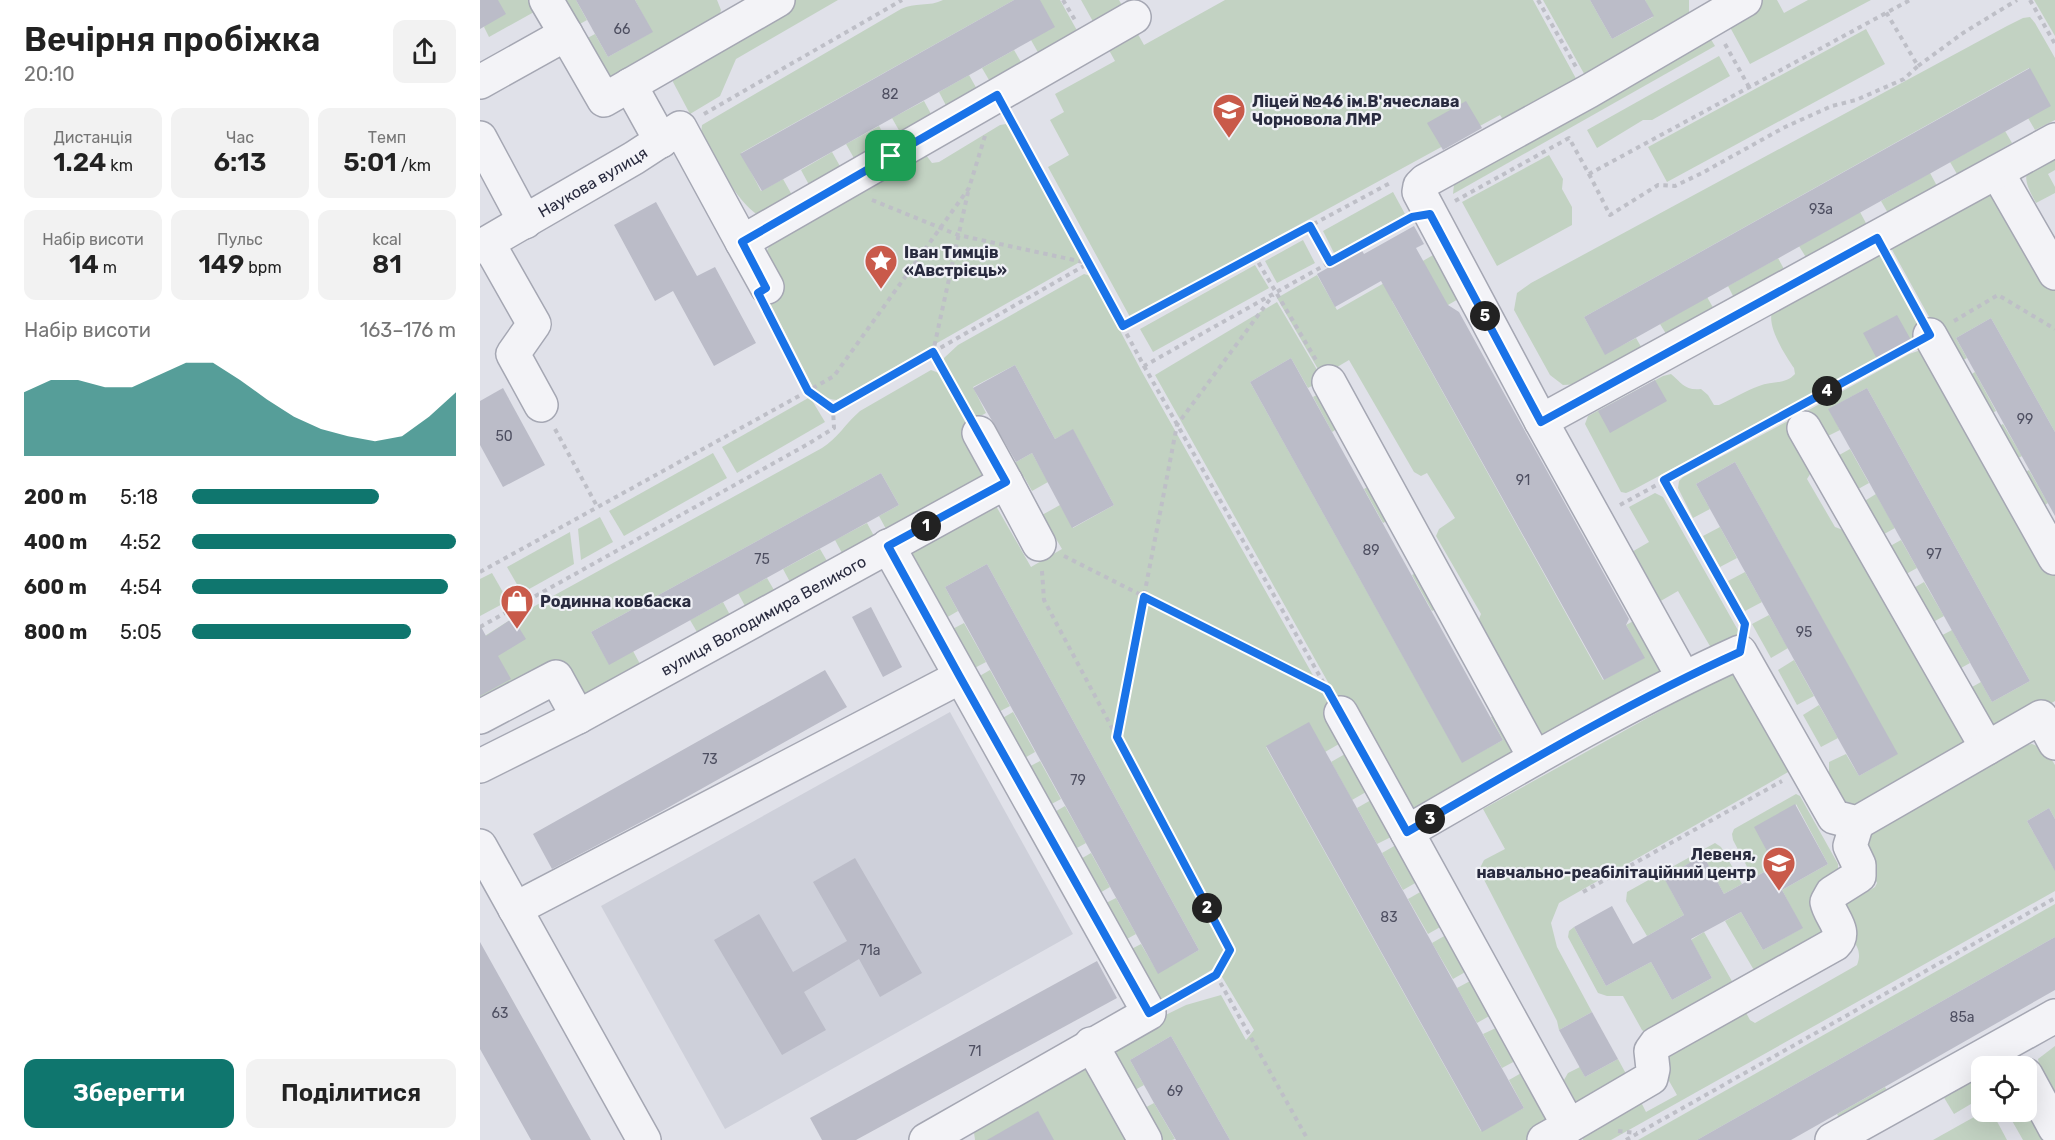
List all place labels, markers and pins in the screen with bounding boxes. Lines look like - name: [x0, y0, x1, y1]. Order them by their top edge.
- school or university icon: Ліцей №46 ім.В'ячеслава Чорновола ЛМР: [1211, 92, 1247, 139]
- place label: Ліцей №46 ім.В'ячеслава Чорновола ЛМР: [1252, 92, 1459, 129]
- pin: [865, 130, 916, 181]
- place icon: Іван Тимців «Австрієць»: [863, 243, 899, 290]
- place label: Іван Тимців «Австрієць»: [904, 243, 1007, 280]
- pin: 5: [1470, 301, 1500, 331]
- pin: 4: [1812, 376, 1842, 406]
- pin: 1: [911, 511, 941, 541]
- shop icon: Родинна ковбаска: [499, 583, 535, 630]
- place label: Родинна ковбаска: [540, 592, 691, 611]
- pin: 3: [1415, 804, 1445, 834]
- place label: Левеня, навчально-реабілітаційний центр: [1476, 845, 1756, 882]
- school or university icon: Левеня, навчально-реабілітаційний центр: [1761, 845, 1797, 892]
- pin: 2: [1192, 893, 1222, 923]

